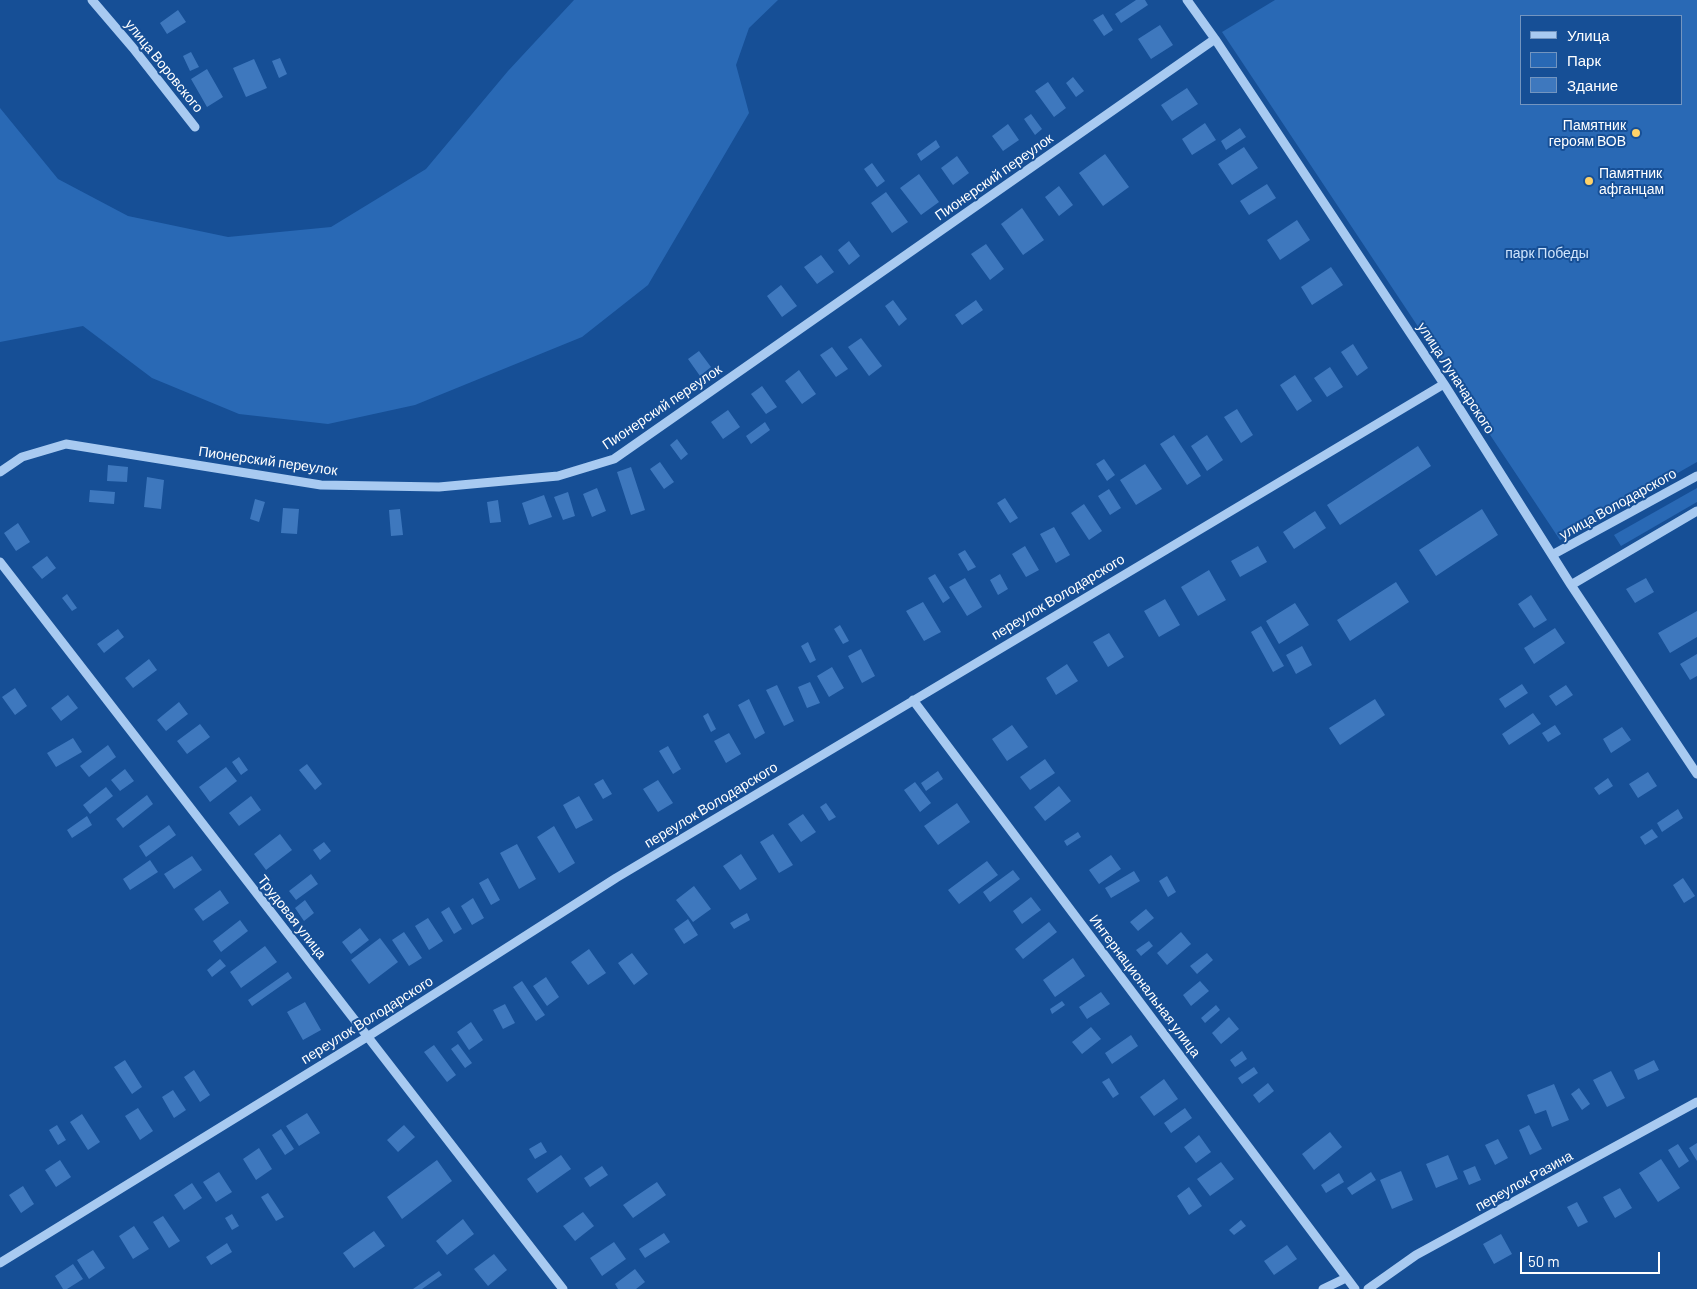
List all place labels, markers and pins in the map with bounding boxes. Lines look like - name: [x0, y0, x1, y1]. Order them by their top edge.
- place label: Памятник героям ВОВ: [1549, 117, 1626, 150]
- marker: Памятник героям ВОВ: [1630, 127, 1642, 139]
- place label: Памятник афганцам: [1599, 165, 1664, 198]
- marker: Памятник афганцам: [1583, 175, 1595, 187]

